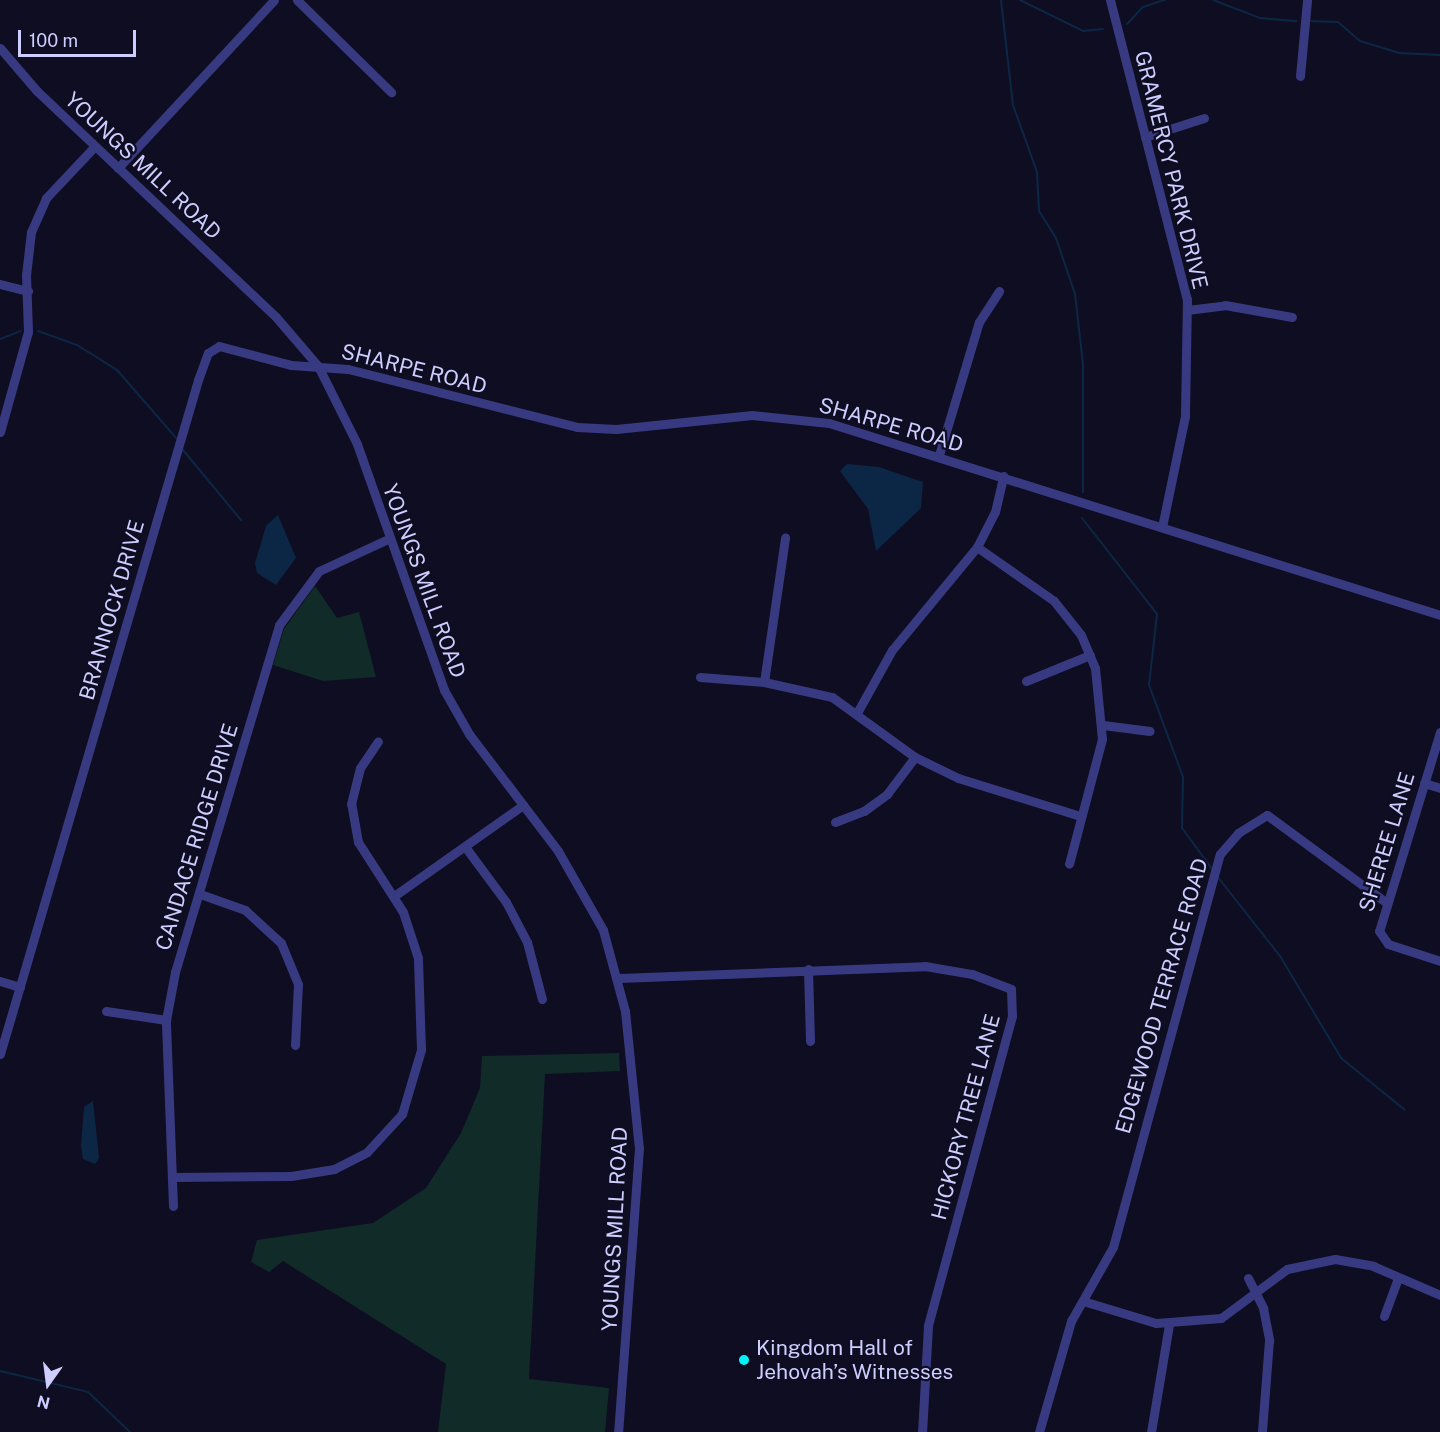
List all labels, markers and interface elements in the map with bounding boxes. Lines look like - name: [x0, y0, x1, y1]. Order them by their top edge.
- scale bar: [21, 18, 140, 56]
- text: 100 m: [29, 30, 78, 51]
- street label: GRAMERCY PARK DRIVE: [1129, 48, 1213, 292]
- street label: YOUNGS MILL ROAD: [60, 87, 226, 245]
- street label: SHARPE ROAD: [339, 339, 489, 399]
- street label: SHARPE ROAD: [816, 392, 966, 458]
- street label: YOUNGS MILL ROAD: [377, 481, 471, 681]
- street label: BRANNOCK DRIVE: [74, 517, 150, 703]
- street label: CANDACE RIDGE DRIVE: [150, 721, 244, 953]
- street label: SHEREE LANE: [1354, 769, 1420, 915]
- street label: EDGEWOOD TERRACE ROAD: [1111, 855, 1213, 1137]
- street label: HICKORY TREE LANE: [926, 1011, 1006, 1223]
- street label: YOUNGS MILL ROAD: [597, 1126, 633, 1332]
- place label: Kingdom Hall of Jehovah’s Witnesses: [756, 1335, 954, 1385]
- marker: Kingdom Hall of Jehovah’s Witnesses: [737, 1353, 751, 1367]
- north arrow: [18, 1354, 78, 1414]
- text: N: [35, 1391, 52, 1413]

